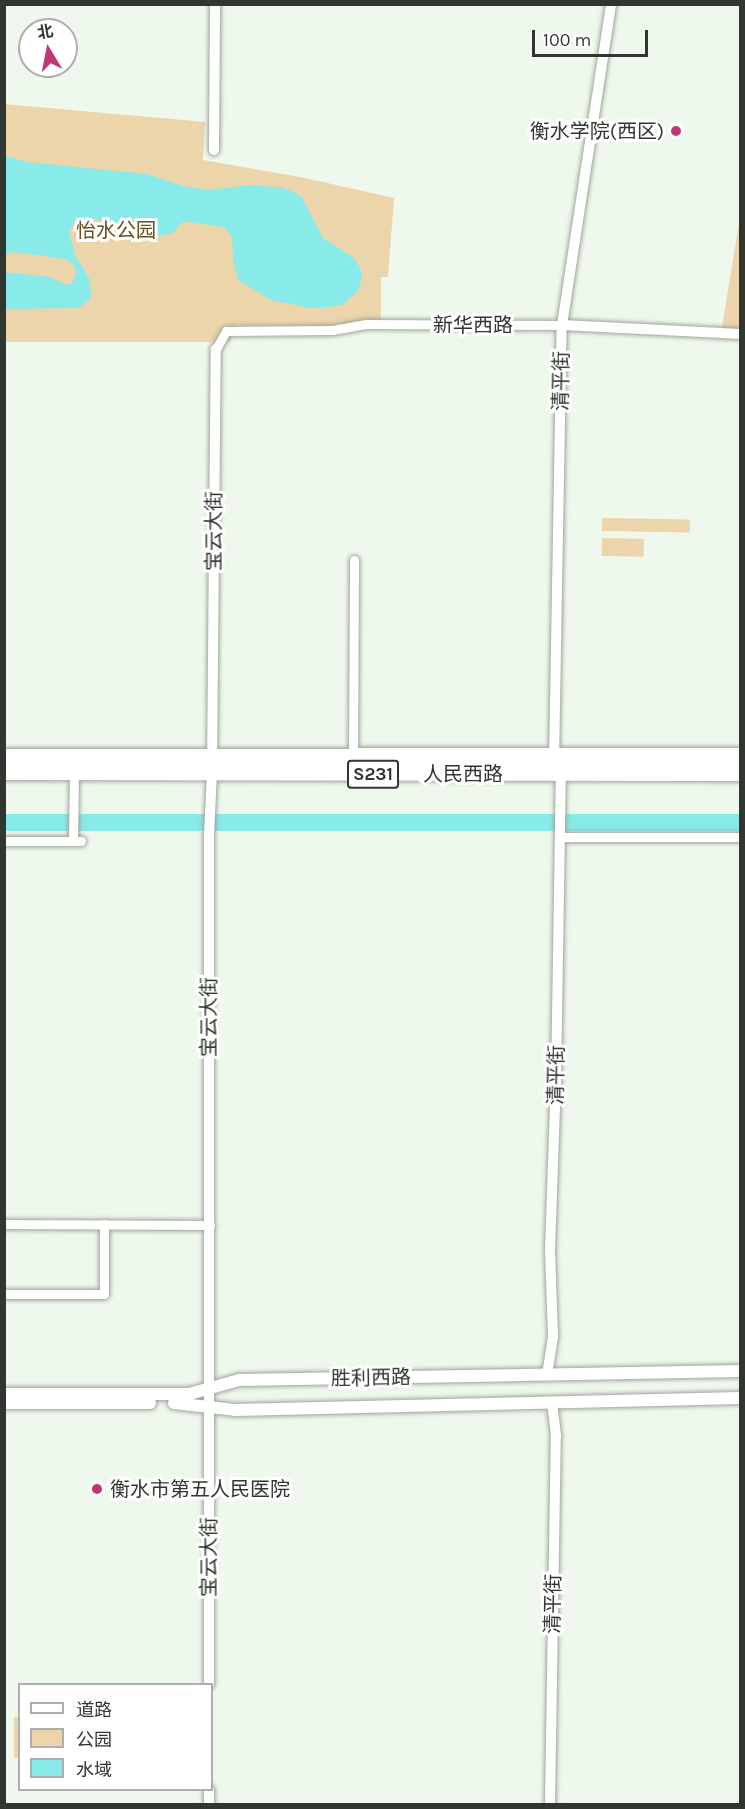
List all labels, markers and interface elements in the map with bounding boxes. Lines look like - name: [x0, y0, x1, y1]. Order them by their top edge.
- north arrow: [18, 18, 78, 78]
- scale bar: [535, 18, 650, 56]
- text: 北: [36, 21, 55, 42]
- text: 100 m: [543, 29, 591, 51]
- place label: 衡水学院(西区): [530, 119, 664, 143]
- marker: 衡水学院(西区): [669, 124, 683, 138]
- park label: 怡水公园: [76, 218, 156, 242]
- street label: 新华西路: [433, 313, 513, 337]
- street label: 清平街: [548, 351, 574, 411]
- street label: 宝云大街: [202, 491, 226, 571]
- road number: S231: [346, 759, 400, 789]
- street label: 人民西路: [423, 762, 503, 786]
- street label: 宝云大街: [197, 977, 221, 1057]
- street label: 清平街: [543, 1045, 569, 1105]
- street label: 胜利西路: [331, 1365, 411, 1391]
- place label: 衡水市第五人民医院: [110, 1477, 290, 1501]
- marker: 衡水市第五人民医院: [88, 1480, 106, 1498]
- street label: 宝云大街: [197, 1517, 221, 1597]
- street label: 清平街: [540, 1574, 566, 1634]
- legend: [18, 1683, 213, 1791]
- text: 道路: [76, 1699, 112, 1721]
- text: 公园: [76, 1729, 112, 1751]
- text: 水域: [76, 1759, 112, 1781]

